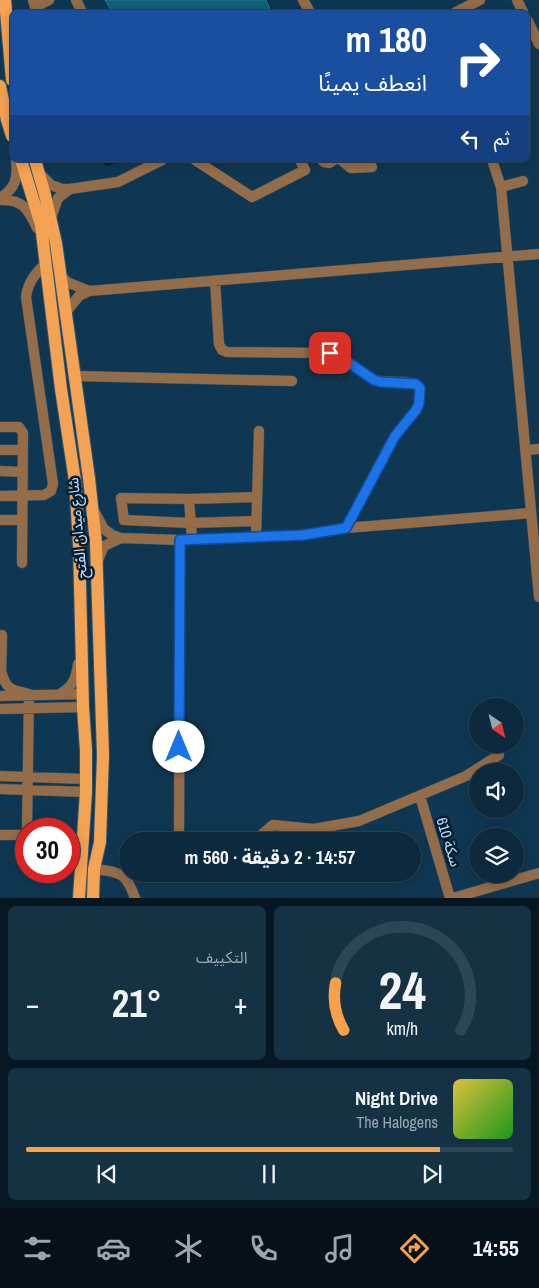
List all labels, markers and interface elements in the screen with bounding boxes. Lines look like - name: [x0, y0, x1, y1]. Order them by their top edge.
- text: 180 m: [346, 16, 427, 63]
- icon: right: [445, 30, 510, 95]
- text: انعطف يمينًا: [318, 68, 427, 98]
- icon: left: [456, 125, 484, 153]
- text: ثم: [494, 125, 510, 151]
- pin: [309, 332, 351, 374]
- icon: arrive: [316, 339, 344, 367]
- street label: شارع ميدان الفتح: [62, 476, 94, 580]
- north arrow: [469, 698, 524, 752]
- map controls: [469, 698, 524, 883]
- position arrow: [152, 720, 204, 772]
- button: sound: [469, 763, 524, 818]
- street label: سكة 610: [432, 815, 467, 870]
- speed limit sign: 30: [15, 818, 80, 883]
- button: layers: [469, 828, 524, 883]
- text: 14:57 · 2 دقيقة · 560 m: [185, 844, 355, 870]
- text: التكييف: [196, 946, 248, 968]
- text: 24: [379, 955, 426, 1025]
- text: 21°: [112, 978, 162, 1029]
- text: −: [26, 985, 39, 1023]
- text: +: [234, 985, 247, 1023]
- text: km/h: [386, 1017, 418, 1041]
- text: Night Drive: [355, 1085, 438, 1111]
- text: The Halogens: [356, 1111, 438, 1133]
- icon: previous: [93, 1160, 121, 1188]
- icon: pause: [255, 1160, 283, 1188]
- icon: next: [418, 1160, 446, 1188]
- icon: filters: [20, 1231, 55, 1266]
- icon: car: [96, 1231, 131, 1266]
- icon: climate: [171, 1231, 206, 1266]
- icon: phone: [246, 1231, 281, 1266]
- icon: music: [322, 1231, 357, 1266]
- icon: directions: [397, 1231, 432, 1266]
- text: 14:55: [473, 1233, 519, 1263]

